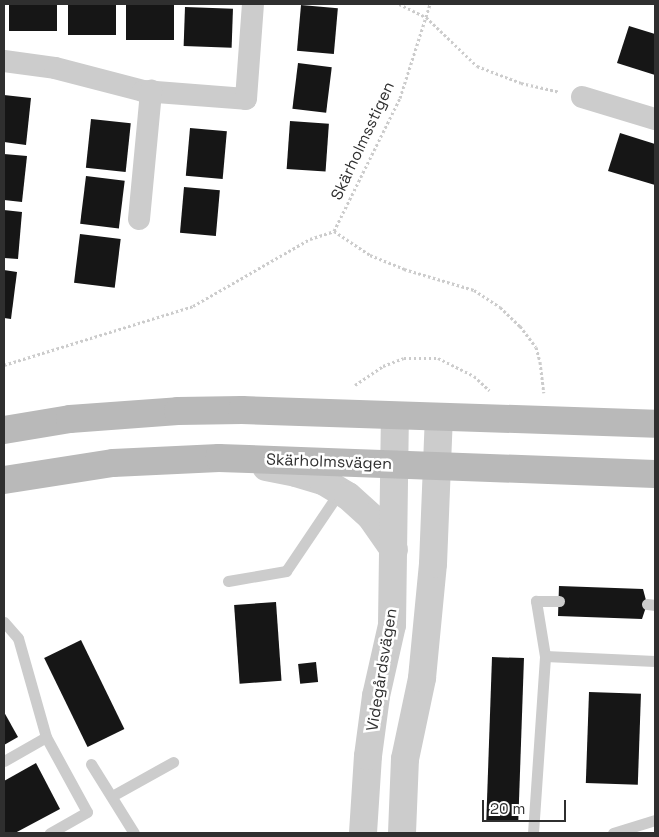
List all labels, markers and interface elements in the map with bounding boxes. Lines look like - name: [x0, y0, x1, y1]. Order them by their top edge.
- street label: Skärholmsstigen: [327, 79, 399, 203]
- street label: Skärholmsvägen: [266, 450, 392, 474]
- street label: Videgårdsvägen: [363, 607, 401, 733]
- scale bar: [484, 790, 568, 822]
- text: 20 m: [490, 799, 525, 818]

